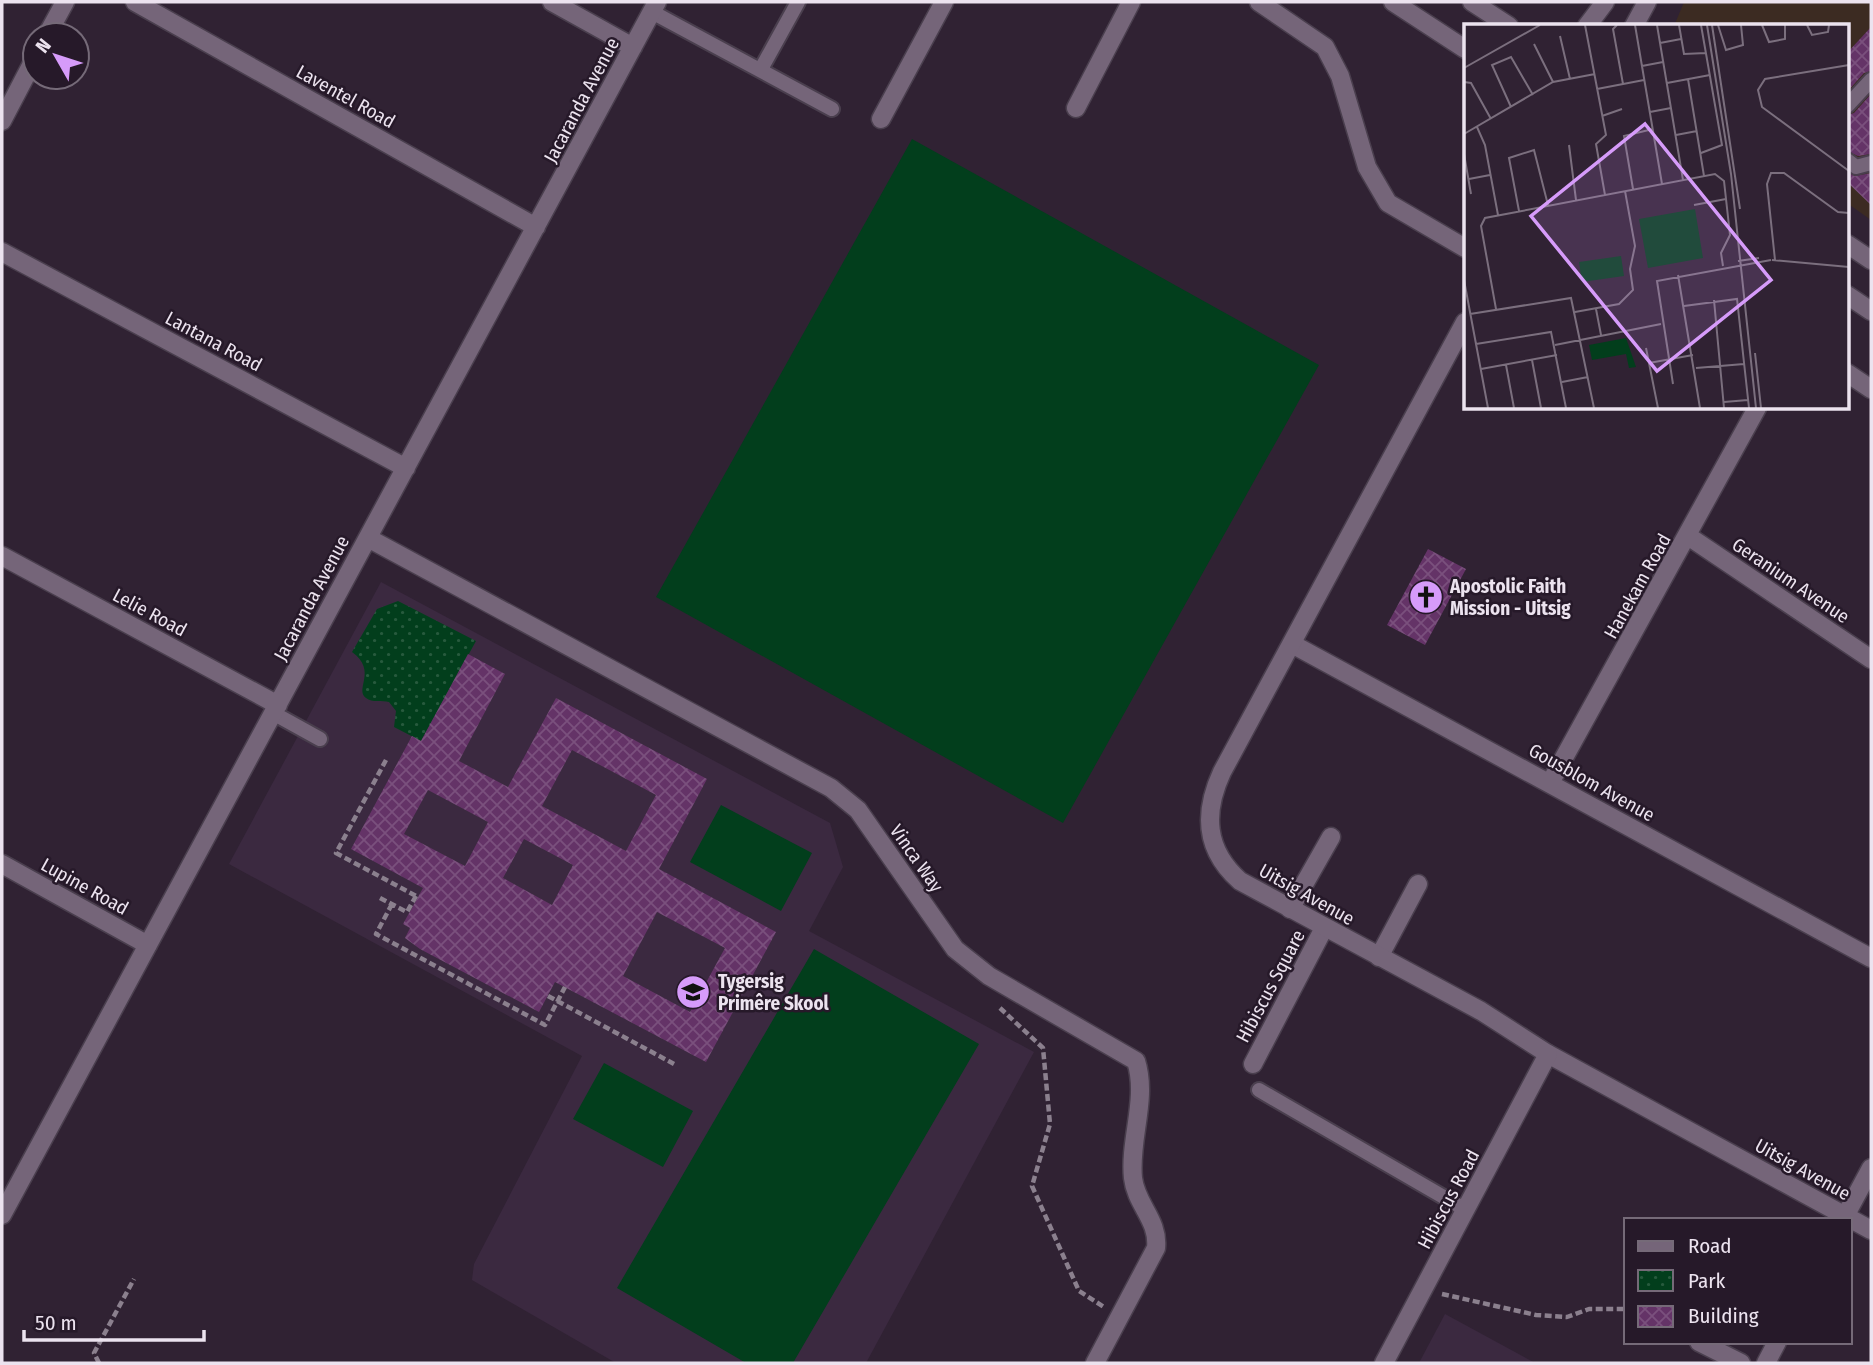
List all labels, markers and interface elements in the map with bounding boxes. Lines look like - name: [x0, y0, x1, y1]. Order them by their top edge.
- north arrow: [21, 21, 91, 91]
- inset map: [1464, 24, 1848, 410]
- text: N: [31, 34, 56, 57]
- street label: Jacaranda Avenue: [539, 34, 624, 167]
- street label: Laventel Road: [292, 60, 399, 133]
- street label: Lantana Road: [161, 306, 266, 377]
- street label: Hanekam Road: [1599, 530, 1676, 643]
- street label: Jacaranda Avenue: [269, 532, 354, 665]
- street label: Geranium Avenue: [1728, 533, 1854, 628]
- place label: Apostolic Faith Mission - Uitsig: [1449, 575, 1571, 620]
- church icon: Apostolic Faith Mission - Uitsig: [1407, 578, 1445, 616]
- street label: Lelie Road: [109, 583, 191, 641]
- street label: Gousblom Avenue: [1525, 738, 1659, 826]
- street label: Vinca Way: [885, 820, 948, 897]
- street label: Lupine Road: [37, 853, 132, 920]
- street label: Uitsig Avenue: [1255, 859, 1359, 930]
- street label: Hibiscus Square: [1231, 926, 1310, 1046]
- place label: Tygersig Primêre Skool: [718, 970, 830, 1015]
- school or university icon: Tygersig Primêre Skool: [674, 973, 712, 1011]
- street label: Uitsig Avenue: [1751, 1134, 1855, 1205]
- street label: Hibiscus Road: [1413, 1146, 1484, 1253]
- legend: [1624, 1218, 1852, 1344]
- text: Road: [1688, 1233, 1732, 1259]
- text: Park: [1688, 1268, 1726, 1294]
- scale bar: [24, 1298, 205, 1342]
- text: Building: [1688, 1303, 1759, 1329]
- text: 50 m: [35, 1310, 77, 1336]

